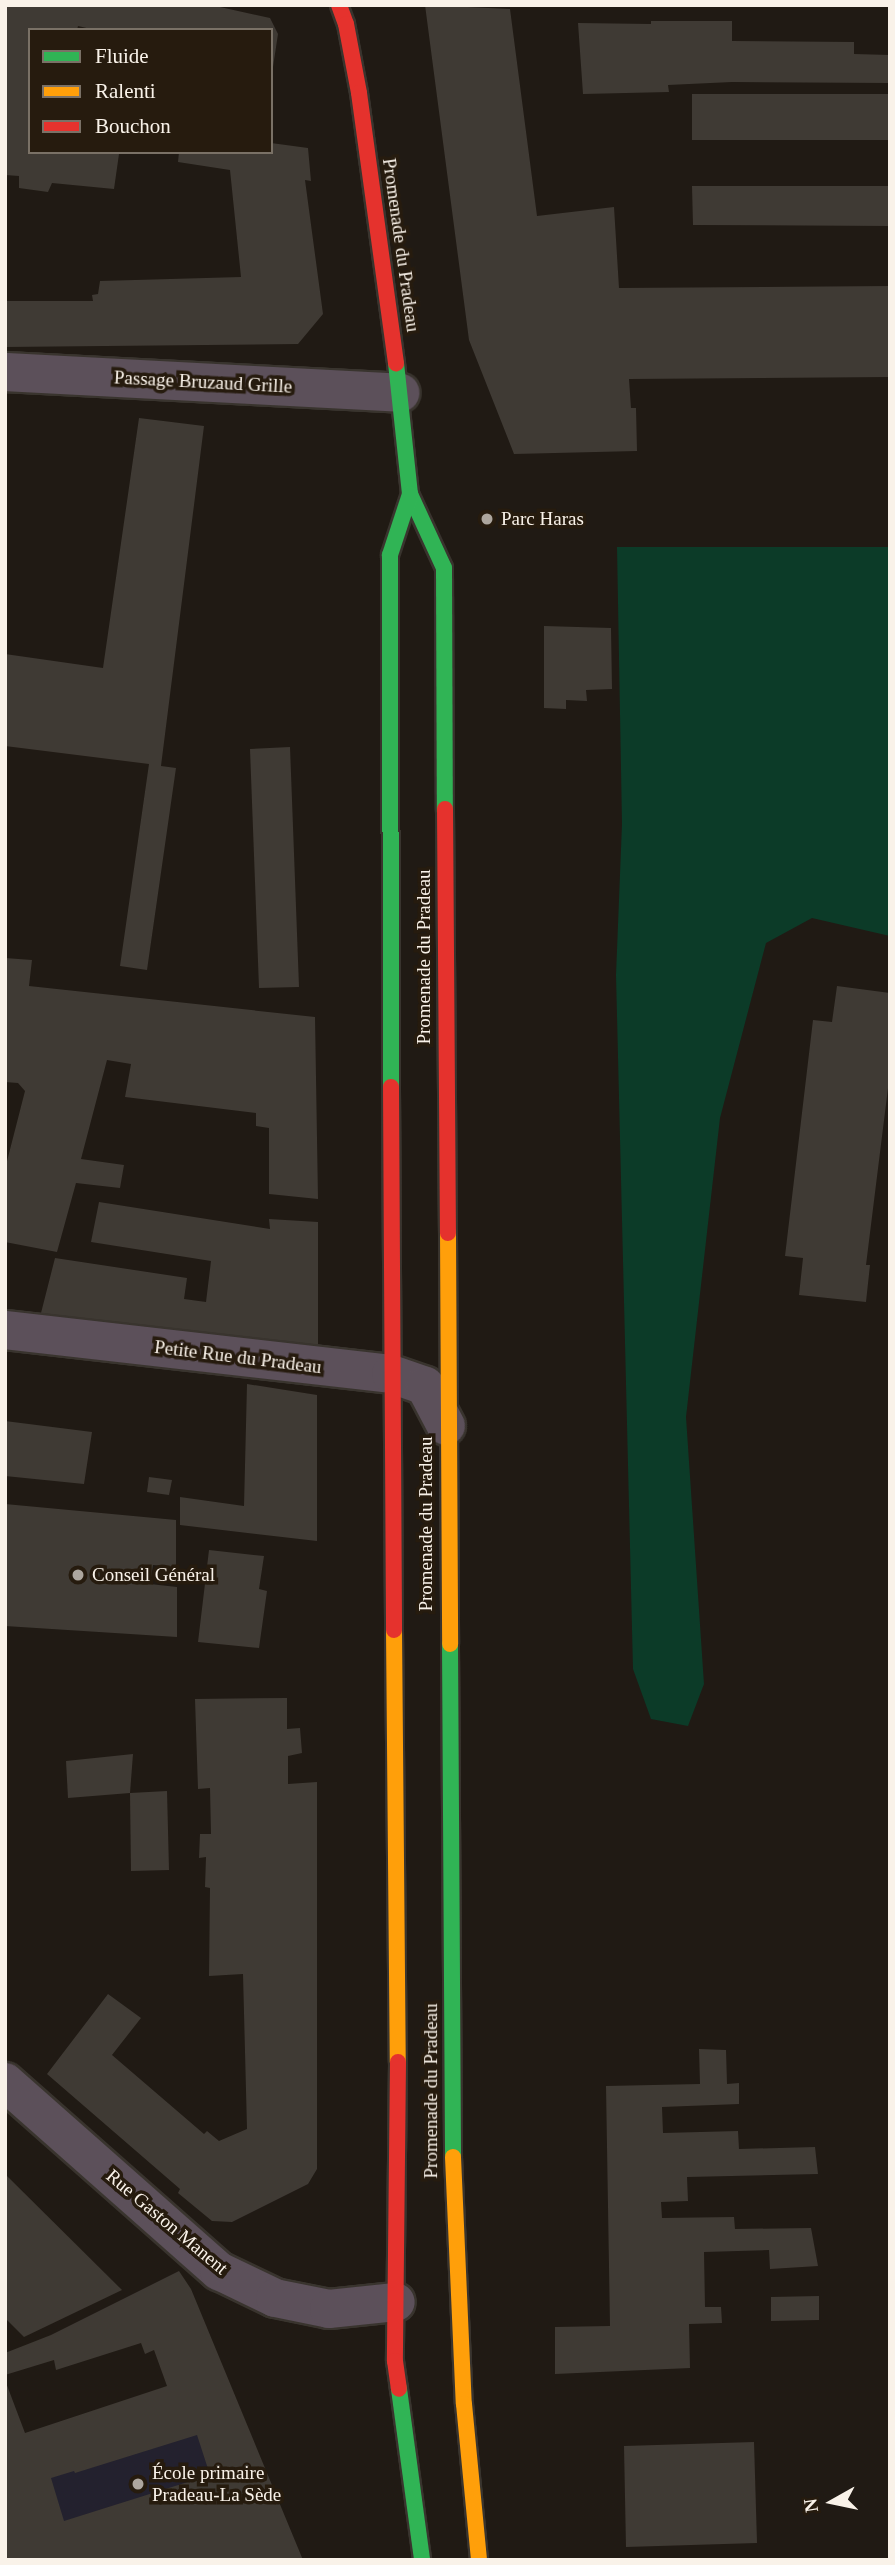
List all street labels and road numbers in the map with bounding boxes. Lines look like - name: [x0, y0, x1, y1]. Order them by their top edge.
- street label: Promenade du Pradeau: [378, 157, 424, 333]
- street label: Passage Bruzaud Grille: [113, 366, 293, 398]
- street label: Promenade du Pradeau: [413, 869, 435, 1045]
- street label: Petite Rue du Pradeau: [153, 1335, 323, 1379]
- street label: Promenade du Pradeau: [415, 1436, 437, 1612]
- street label: Promenade du Pradeau: [420, 2003, 442, 2179]
- street label: Rue Gaston Manent: [101, 2164, 233, 2280]

